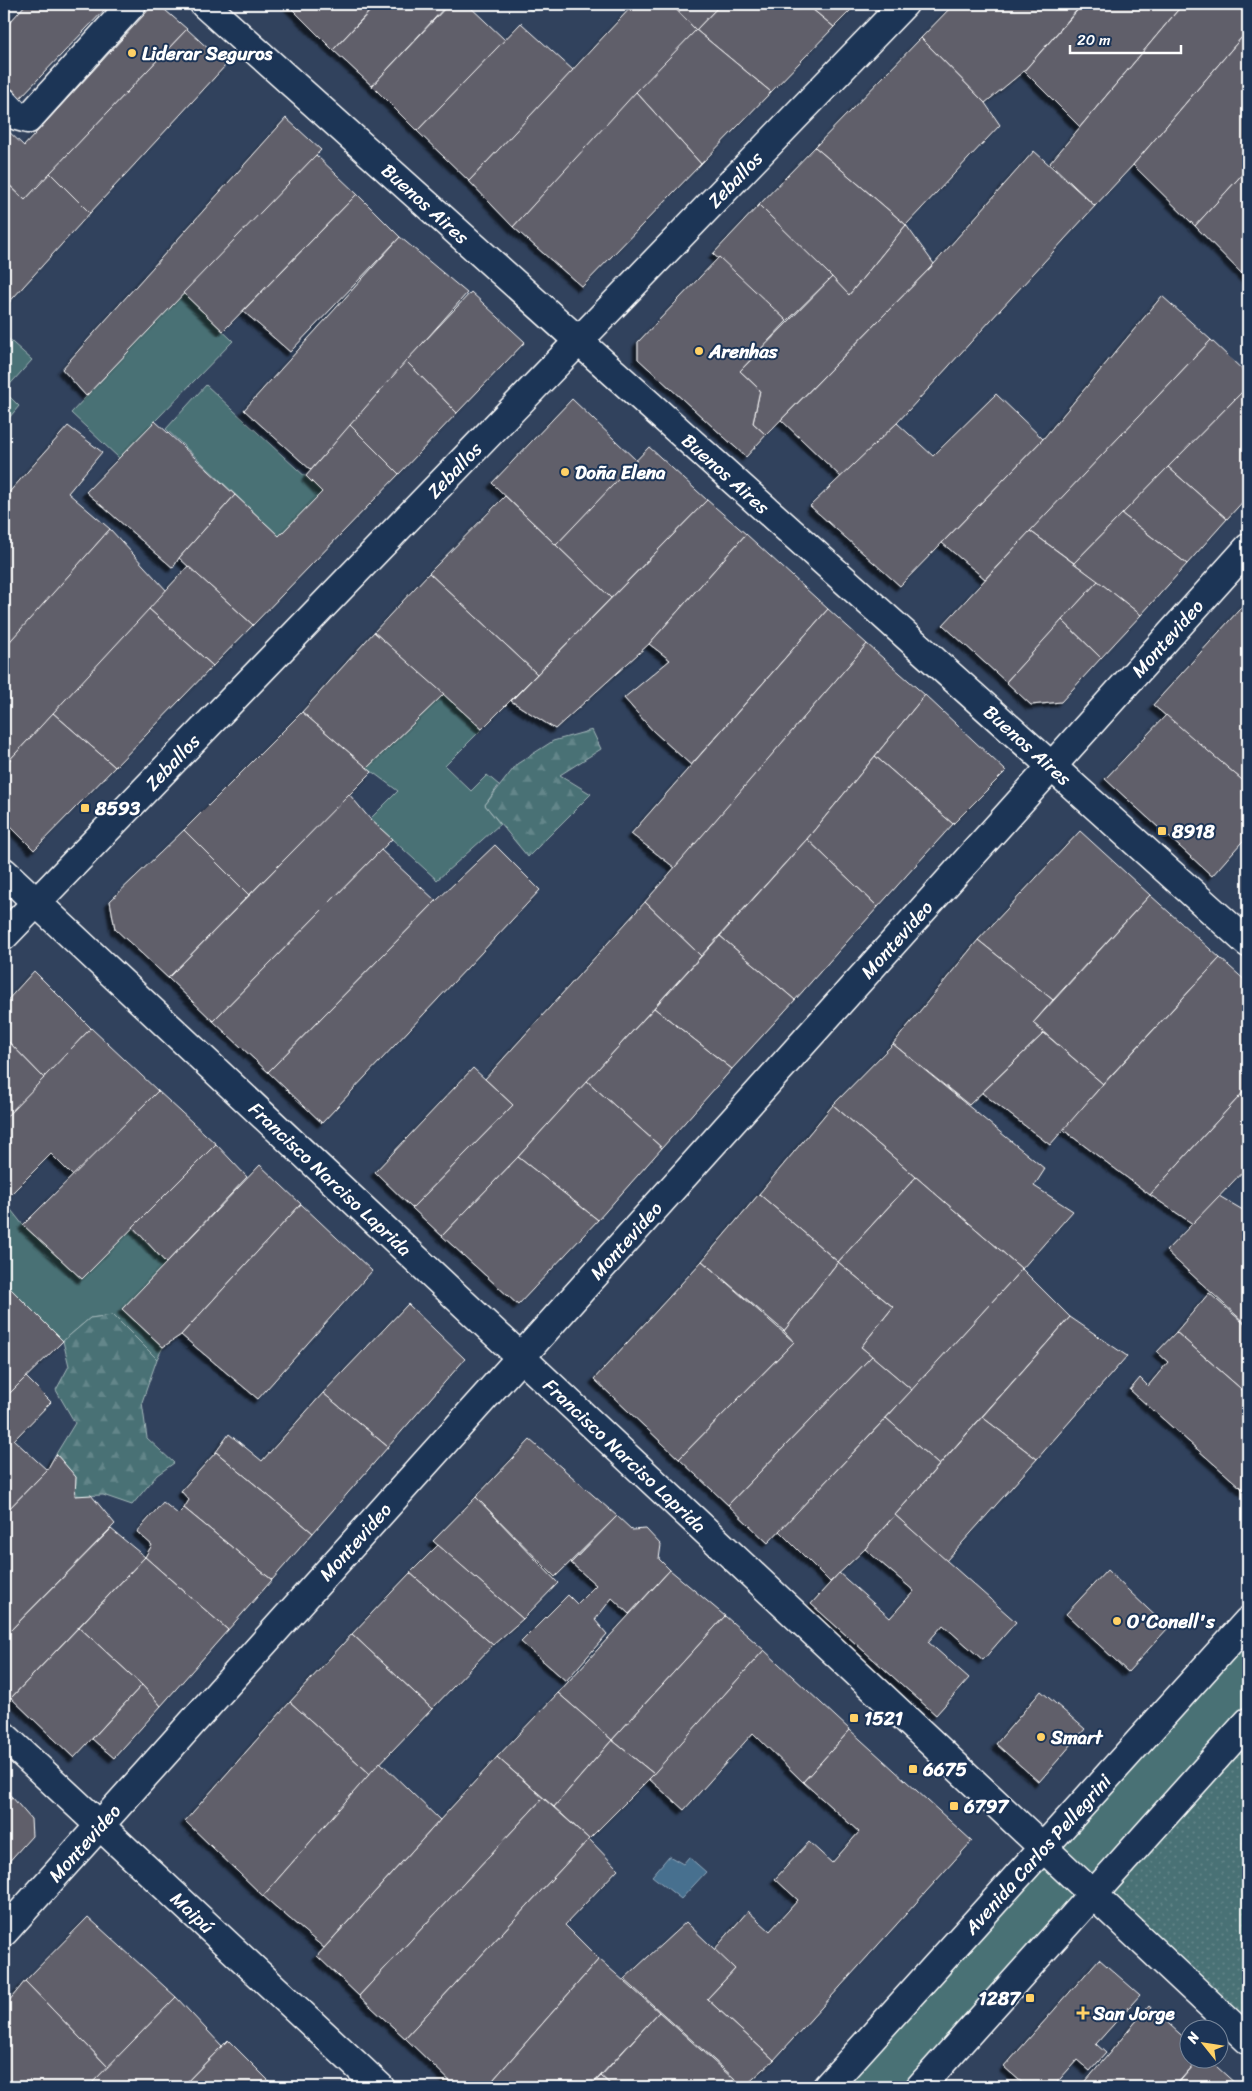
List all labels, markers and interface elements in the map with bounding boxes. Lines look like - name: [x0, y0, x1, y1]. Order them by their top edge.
- scale bar: [1070, 22, 1181, 54]
- text: 20 m: [1077, 27, 1111, 53]
- place label: Liderar Seguros: [142, 37, 274, 70]
- marker: Liderar Seguros: [126, 47, 138, 59]
- street label: Zeballos: [699, 143, 771, 216]
- street label: Buenos Aires: [374, 154, 477, 252]
- place label: Arenhas: [708, 335, 779, 368]
- marker: Arenhas: [693, 345, 705, 357]
- street label: Buenos Aires: [674, 425, 778, 522]
- street label: Zeballos: [418, 433, 490, 506]
- place label: Doña Elena: [575, 456, 666, 489]
- marker: Doña Elena: [559, 466, 571, 478]
- street label: Montevideo: [1122, 591, 1212, 685]
- street label: Buenos Aires: [976, 696, 1080, 794]
- street label: Zeballos: [136, 725, 208, 798]
- place label: 8593: [94, 792, 141, 825]
- marker: 8593: [79, 802, 91, 814]
- place label: 8918: [1171, 815, 1215, 848]
- marker: 8918: [1156, 825, 1168, 837]
- street label: Montevideo: [852, 892, 941, 986]
- street label: Francisco Narciso Laprida: [241, 1093, 420, 1264]
- street label: Montevideo: [581, 1193, 671, 1287]
- street label: Francisco Narciso Laprida: [536, 1370, 715, 1541]
- street label: Montevideo: [310, 1494, 400, 1589]
- place label: O'Conell's: [1127, 1605, 1216, 1638]
- marker: O'Conell's: [1111, 1615, 1123, 1627]
- place label: 1521: [864, 1702, 903, 1735]
- marker: 1521: [848, 1712, 860, 1724]
- place label: Smart: [1050, 1721, 1104, 1754]
- marker: Smart: [1035, 1731, 1047, 1743]
- place label: 6675: [922, 1753, 967, 1786]
- marker: 6675: [907, 1763, 919, 1775]
- street label: Avenida Carlos Pellegrini: [955, 1765, 1120, 1943]
- place label: 6797: [963, 1790, 1010, 1823]
- street label: Montevideo: [40, 1795, 129, 1890]
- marker: 6797: [948, 1800, 960, 1812]
- street label: Maipú: [163, 1883, 223, 1942]
- place label: 1287: [979, 1982, 1022, 2015]
- marker: 1287: [1024, 1992, 1036, 2004]
- place label: San Jorge: [1092, 1997, 1176, 2030]
- marker: San Jorge: [1077, 2007, 1089, 2019]
- north arrow: [1180, 2018, 1230, 2068]
- text: N: [1179, 2027, 1207, 2049]

